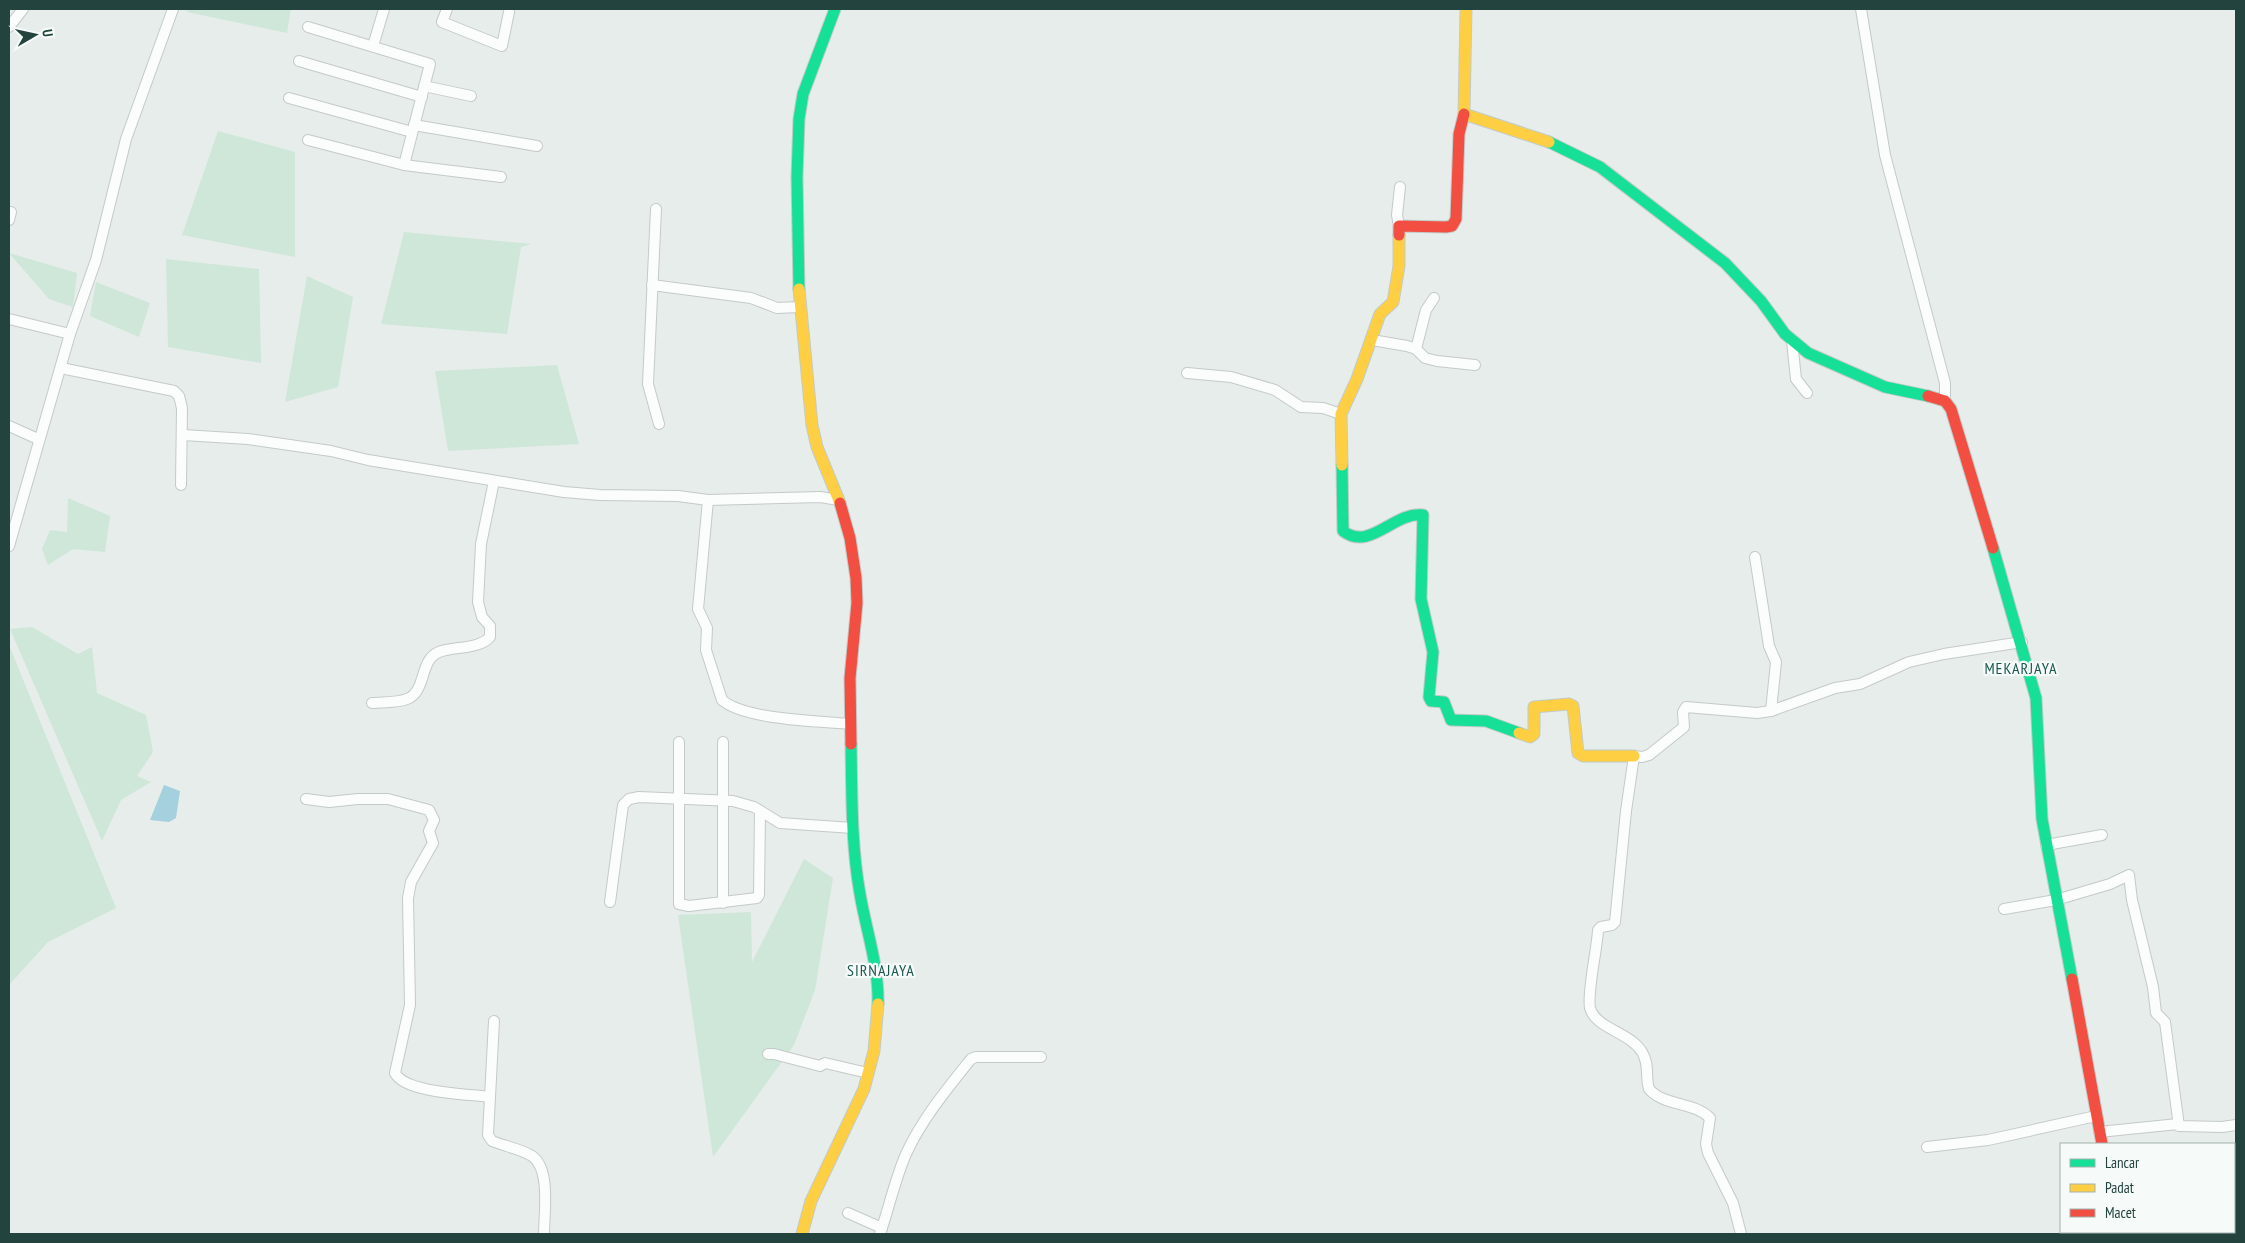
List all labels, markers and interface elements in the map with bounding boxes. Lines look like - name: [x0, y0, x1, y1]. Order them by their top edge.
- north arrow: [10, 10, 60, 60]
- text: U: [38, 28, 57, 38]
- district label: MEKARJAYA: [1984, 658, 2058, 678]
- district label: SIRNAJAYA: [847, 960, 915, 980]
- legend: [2060, 1143, 2235, 1233]
- text: Lancar: [2105, 1153, 2140, 1172]
- text: Padat: [2105, 1178, 2134, 1197]
- text: Macet: [2105, 1203, 2136, 1222]

